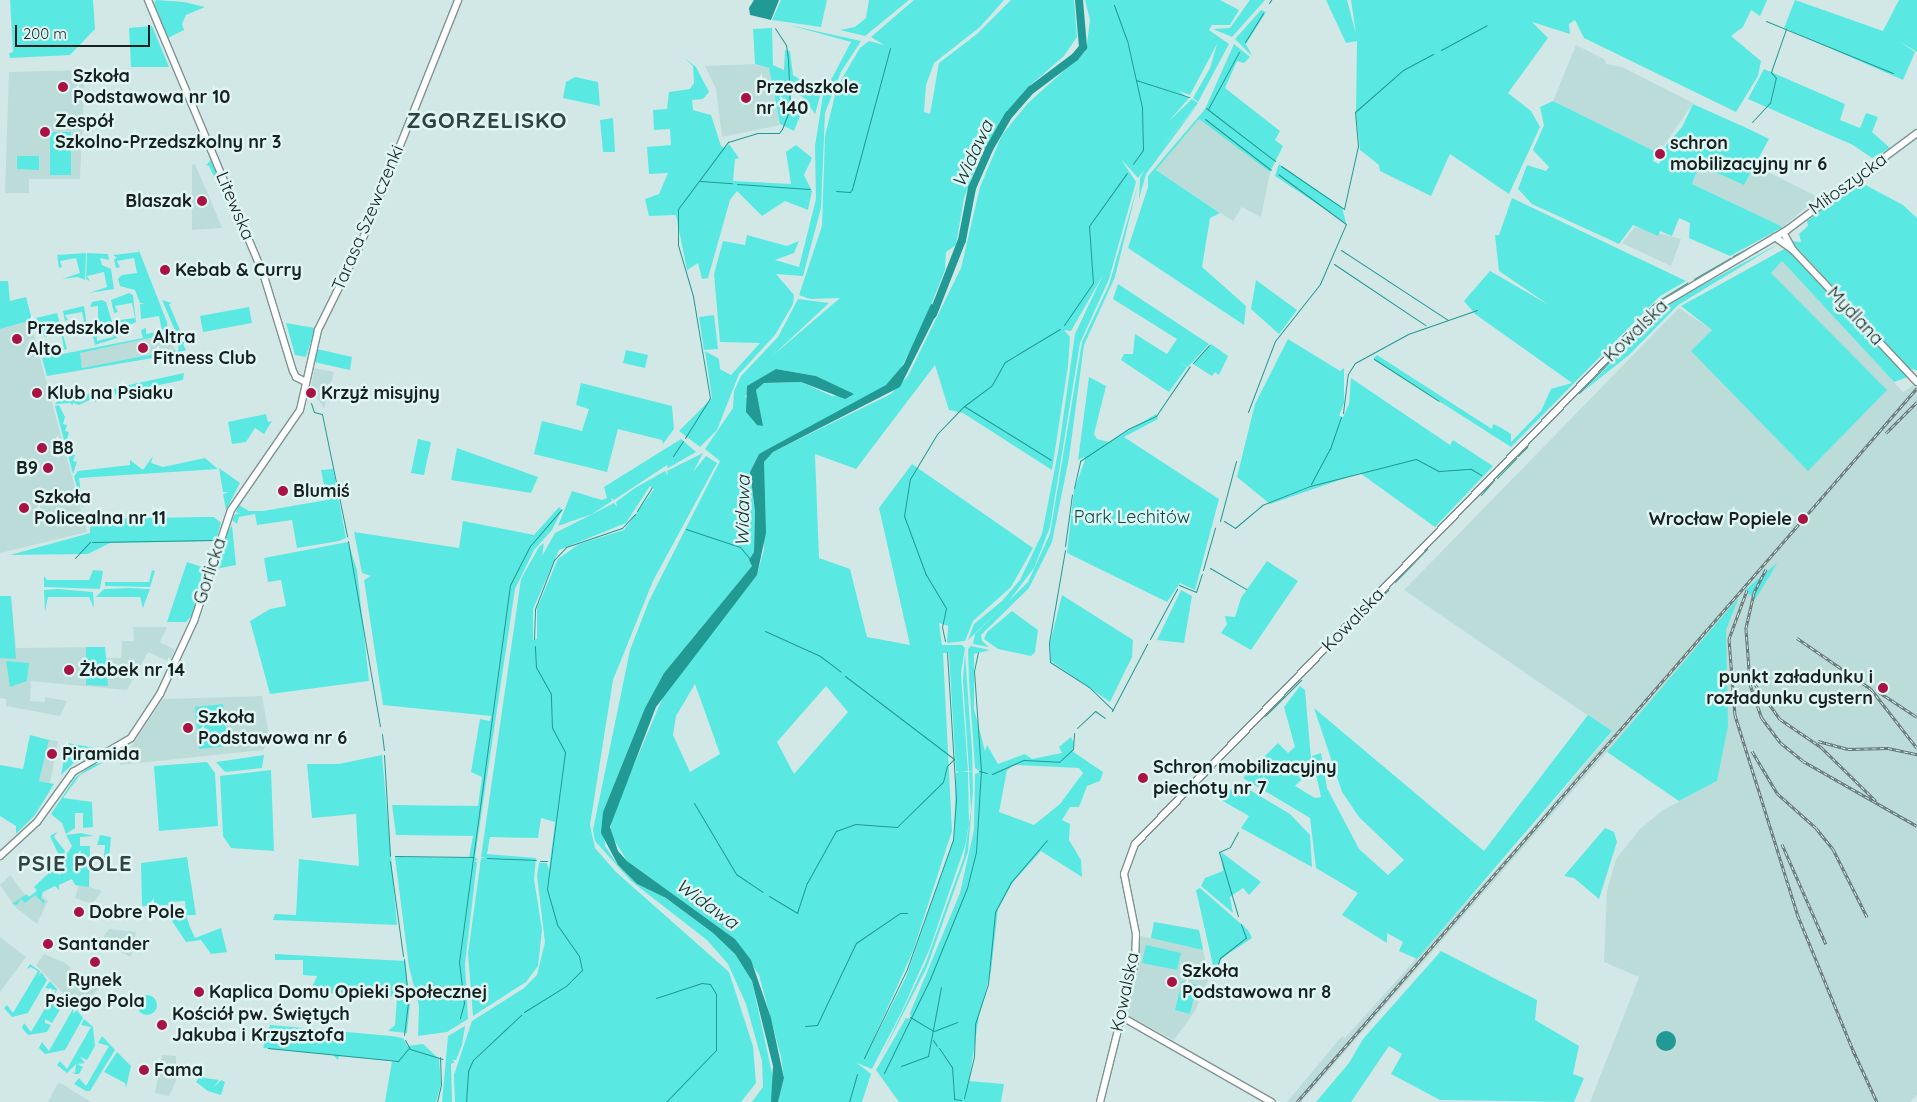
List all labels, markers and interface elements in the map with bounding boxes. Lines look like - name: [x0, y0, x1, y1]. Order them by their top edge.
- scale bar: [18, 15, 152, 47]
- text: 200 m: [23, 24, 67, 43]
- place label: Szkoła Podstawowa nr 10: [73, 66, 230, 108]
- place label: Przedszkole nr 140: [756, 77, 859, 120]
- marker: Szkoła Podstawowa nr 10: [57, 81, 69, 93]
- marker: Przedszkole nr 140: [740, 92, 752, 104]
- district label: ZGORZELISKO: [405, 108, 569, 134]
- place label: Zespół Szkolno-Przedszkolny nr 3: [55, 111, 281, 154]
- water label: Widawa: [948, 117, 998, 191]
- marker: Zespół Szkolno-Przedszkolny nr 3: [39, 126, 51, 138]
- place label: schron mobilizacyjny nr 6: [1670, 133, 1827, 176]
- street label: Tarasa Szewczenki: [328, 142, 408, 294]
- marker: schron mobilizacyjny nr 6: [1654, 148, 1666, 160]
- street label: Miłoszycka: [1805, 149, 1891, 219]
- street label: Litewska: [211, 169, 259, 243]
- place label: Blaszak: [125, 190, 192, 212]
- marker: Blaszak: [196, 195, 208, 207]
- place label: Kebab & Curry: [175, 259, 302, 281]
- marker: Kebab & Curry: [159, 264, 171, 276]
- street label: Mydlana: [1822, 282, 1888, 350]
- street label: Kowalska: [1600, 295, 1672, 367]
- place label: Przedszkole Alto: [27, 318, 130, 360]
- place label: Altra Fitness Club: [153, 327, 256, 369]
- marker: Przedszkole Alto: [11, 333, 23, 345]
- marker: Altra Fitness Club: [137, 342, 149, 354]
- place label: Klub na Psiaku: [47, 382, 173, 404]
- place label: Krzyż misyjny: [321, 382, 440, 404]
- marker: Klub na Psiaku: [31, 387, 43, 399]
- marker: Krzyż misyjny: [305, 387, 317, 399]
- place label: B8: [52, 437, 74, 459]
- marker: B8: [36, 442, 48, 454]
- place label: B9: [16, 457, 38, 479]
- marker: B9: [42, 462, 54, 474]
- water label: Widawa: [731, 475, 755, 547]
- place label: Blumiś: [293, 480, 350, 502]
- marker: Blumiś: [277, 485, 289, 497]
- place label: Szkoła Policealna nr 11: [34, 487, 166, 530]
- marker: Szkoła Policealna nr 11: [18, 502, 30, 514]
- park label: Park Lechitów: [1074, 506, 1190, 528]
- place label: Wrocław Popiele: [1649, 508, 1792, 530]
- marker: Wrocław Popiele: [1796, 512, 1810, 526]
- street label: Gorlicka: [189, 535, 231, 607]
- street label: Kowalska: [1317, 584, 1389, 656]
- place label: Żłobek nr 14: [79, 659, 185, 681]
- marker: Żłobek nr 14: [63, 664, 75, 676]
- place label: punkt załadunku i rozładunku cystern: [1706, 667, 1873, 710]
- marker: punkt załadunku i rozładunku cystern: [1877, 682, 1889, 694]
- place label: Szkoła Podstawowa nr 6: [198, 707, 347, 750]
- marker: Szkoła Podstawowa nr 6: [182, 722, 194, 734]
- place label: Piramida: [62, 743, 139, 765]
- marker: Piramida: [46, 748, 58, 760]
- place label: Schron mobilizacyjny piechoty nr 7: [1153, 757, 1337, 800]
- marker: Schron mobilizacyjny piechoty nr 7: [1137, 772, 1149, 784]
- district label: PSIE POLE: [16, 851, 134, 877]
- water label: Widawa: [671, 874, 743, 934]
- place label: Dobre Pole: [89, 901, 185, 923]
- marker: Dobre Pole: [73, 906, 85, 918]
- place label: Santander: [58, 933, 150, 955]
- marker: Santander: [42, 938, 54, 950]
- street label: Kowalska: [1106, 951, 1144, 1033]
- marker: Rynek Psiego Pola: [89, 956, 101, 968]
- place label: Szkoła Podstawowa nr 8: [1182, 961, 1331, 1004]
- place label: Rynek Psiego Pola: [45, 970, 145, 1012]
- marker: Szkoła Podstawowa nr 8: [1166, 976, 1178, 988]
- place label: Kaplica Domu Opieki Społecznej: [209, 981, 487, 1003]
- marker: Kaplica Domu Opieki Społecznej: [193, 986, 205, 998]
- place label: Kościół pw. Świętych Jakuba i Krzysztofa: [172, 1004, 350, 1046]
- marker: Kościół pw. Świętych Jakuba i Krzysztofa: [156, 1019, 168, 1031]
- place label: Fama: [154, 1059, 203, 1081]
- marker: Fama: [138, 1064, 150, 1076]

